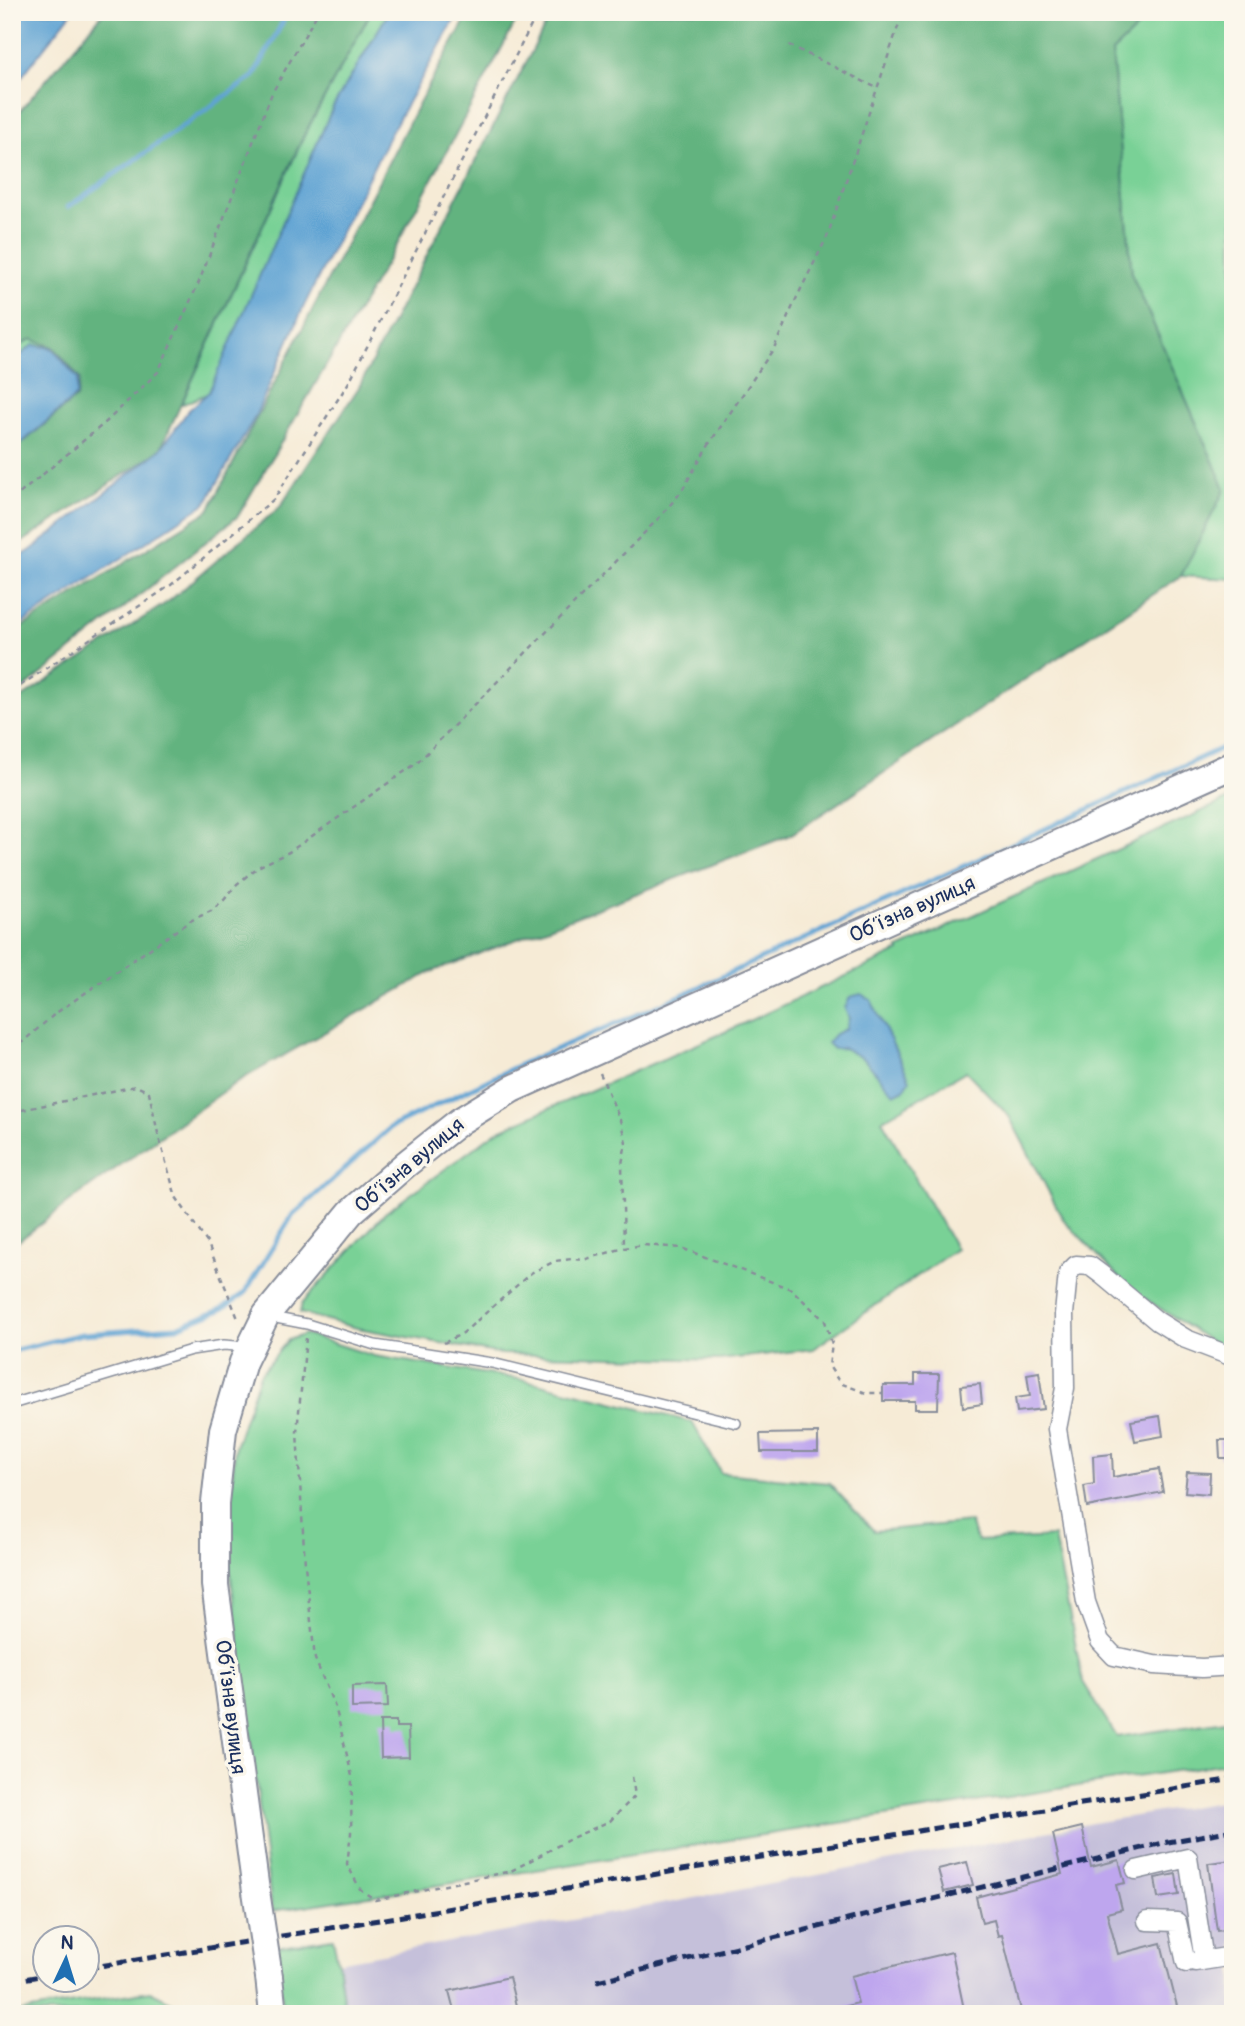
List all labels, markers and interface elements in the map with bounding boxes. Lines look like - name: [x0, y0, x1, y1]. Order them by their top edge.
- street label: Обʼїзна вулиця: [845, 870, 979, 949]
- street label: Обʼїзна вулиця: [349, 1112, 470, 1219]
- street label: Обʼїзна вулиця: [209, 1638, 252, 1776]
- north arrow: [32, 1924, 102, 1994]
- text: N: [60, 1931, 75, 1955]

